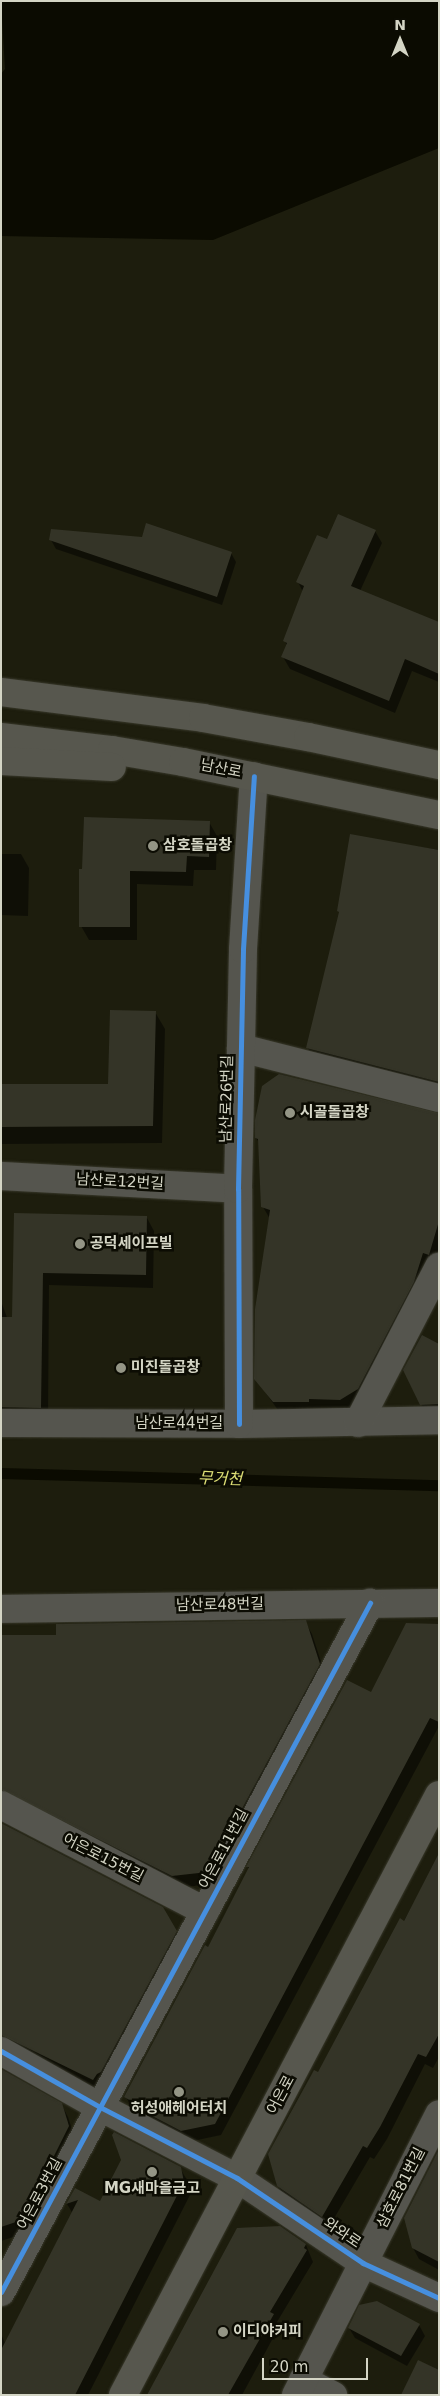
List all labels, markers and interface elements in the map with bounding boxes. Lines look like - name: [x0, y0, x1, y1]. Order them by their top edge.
- north arrow: [375, 15, 425, 65]
- text: N: [394, 17, 406, 33]
- street label: 남산로: [199, 756, 243, 782]
- place label: 삼호돌곱창: [163, 837, 232, 855]
- marker: 삼호돌곱창: [147, 840, 159, 852]
- street label: 남산로26번길: [217, 1055, 237, 1143]
- place label: 시골돌곱창: [300, 1104, 369, 1122]
- marker: 시골돌곱창: [284, 1107, 296, 1119]
- street label: 남산로12번길: [76, 1171, 164, 1193]
- place label: 공덕세이프빌: [90, 1235, 173, 1253]
- marker: 공덕세이프빌: [74, 1238, 86, 1250]
- place label: 미진돌곱창: [131, 1359, 200, 1377]
- marker: 미진돌곱창: [115, 1362, 127, 1374]
- street label: 남산로44번길: [135, 1415, 223, 1433]
- water label: 무거천: [198, 1469, 242, 1489]
- street label: 남산로48번길: [176, 1595, 264, 1615]
- street label: 어은로11번길: [195, 1806, 253, 1892]
- street label: 어은로15번길: [60, 1830, 146, 1886]
- street label: 어은로: [263, 2072, 299, 2118]
- marker: 허성애헤어터치: [173, 2086, 185, 2098]
- place label: 허성애헤어터치: [131, 2100, 227, 2118]
- street label: 삼호로81번길: [373, 2145, 429, 2231]
- street label: 어은로3번길: [14, 2155, 66, 2233]
- marker: MG새마을금고: [146, 2166, 158, 2178]
- place label: MG새마을금고: [104, 2180, 200, 2198]
- street label: 와와로: [320, 2214, 364, 2252]
- place label: 이디야커피: [233, 2323, 302, 2341]
- marker: 이디야커피: [217, 2326, 229, 2338]
- scale bar: [265, 2348, 371, 2380]
- text: 20 m: [270, 2358, 308, 2376]

